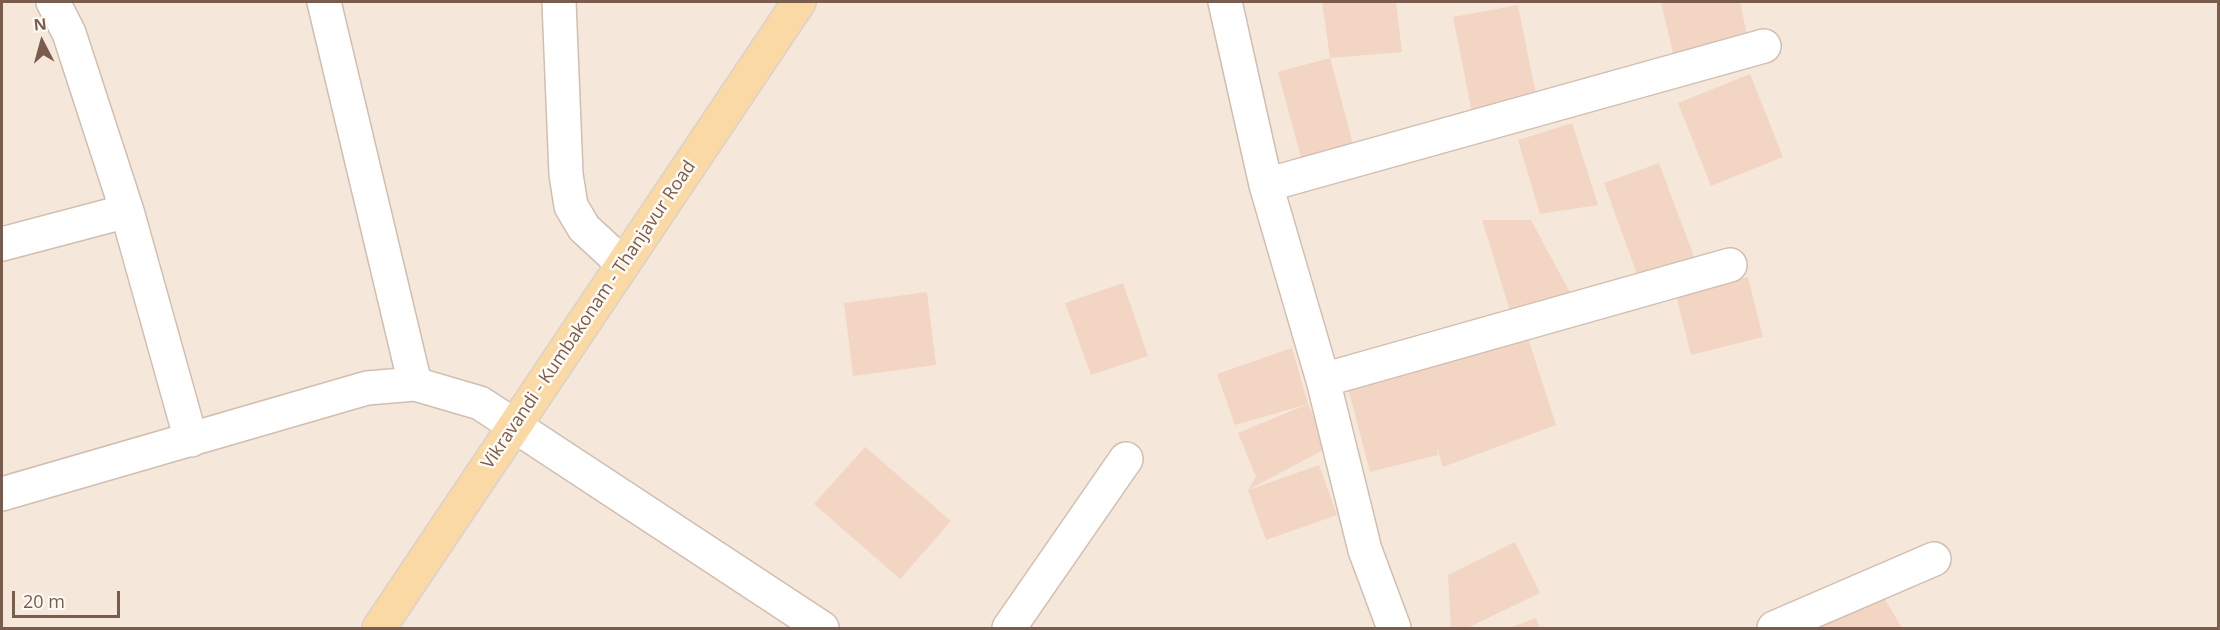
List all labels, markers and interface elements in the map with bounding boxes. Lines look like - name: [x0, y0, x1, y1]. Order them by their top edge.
- north arrow: [12, 12, 72, 72]
- text: N: [32, 12, 48, 36]
- street label: Vikravandi - Kumbakonam - Thanjavur Road: [477, 157, 701, 473]
- scale bar: [15, 579, 123, 617]
- text: 20 m: [23, 589, 65, 613]

